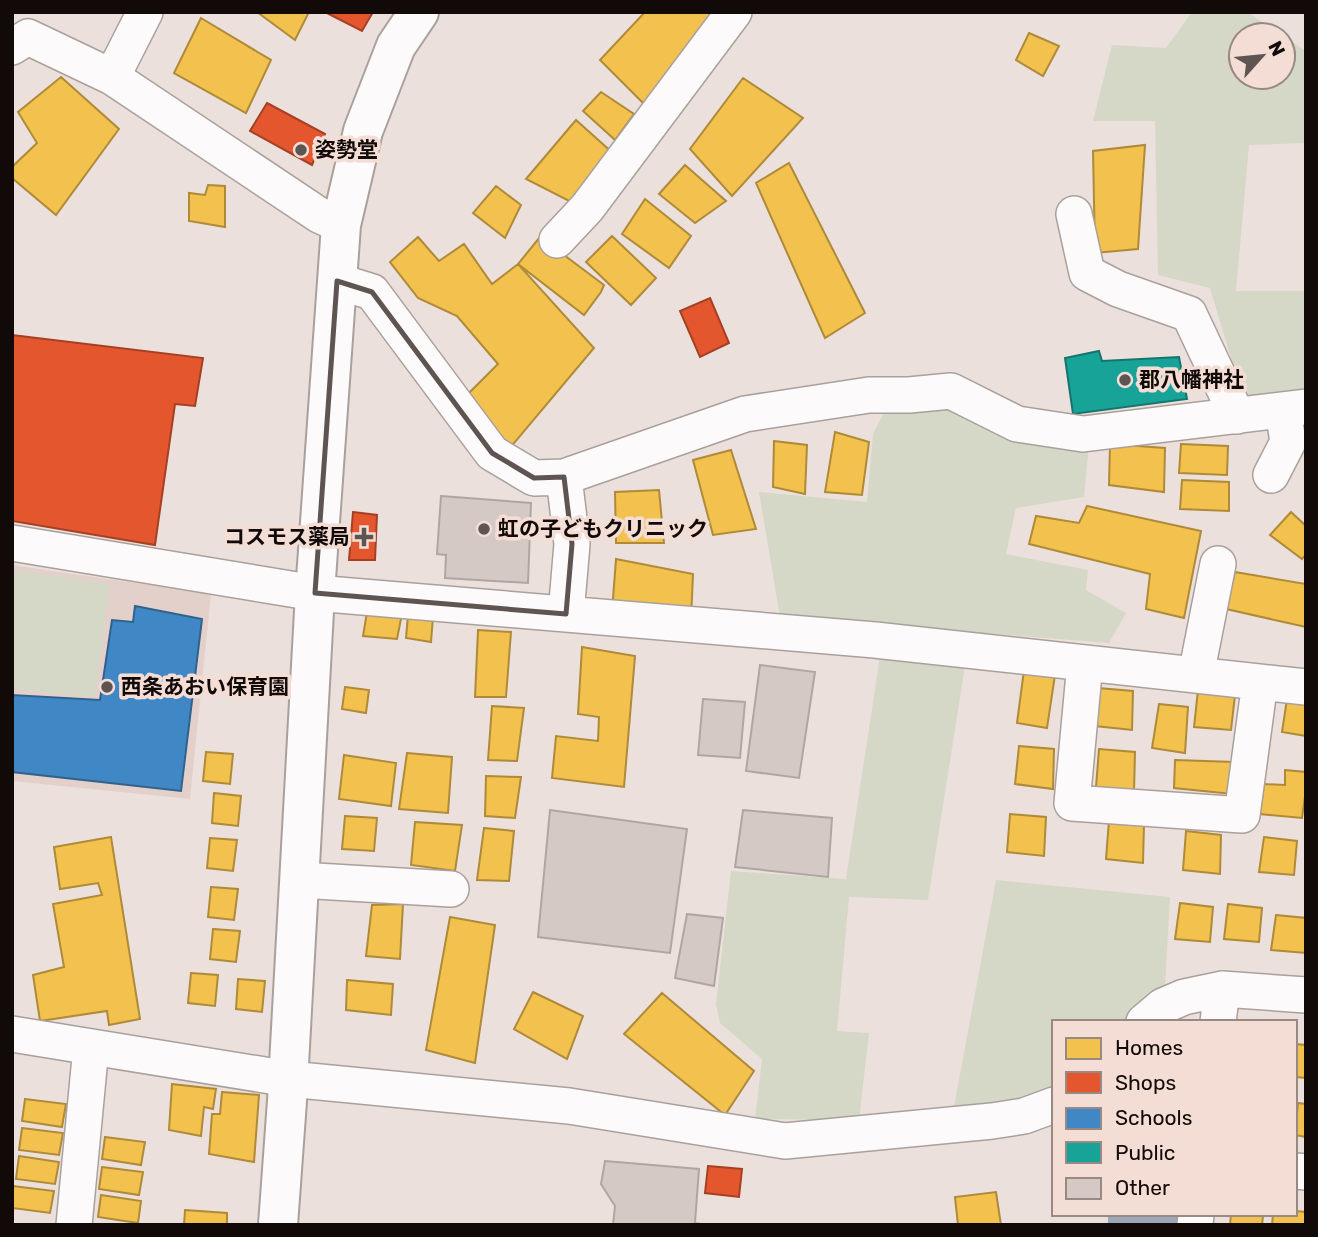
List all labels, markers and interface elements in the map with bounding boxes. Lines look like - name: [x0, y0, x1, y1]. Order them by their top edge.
- north arrow: [1227, 21, 1297, 91]
- text: N: [1263, 37, 1290, 60]
- place label: 姿勢堂: [315, 137, 378, 162]
- marker: 姿勢堂: [293, 142, 309, 158]
- place label: 郡八幡神社: [1139, 367, 1244, 392]
- marker: 郡八幡神社: [1117, 372, 1133, 388]
- place label: 虹の子どもクリニック: [498, 516, 708, 541]
- marker: 虹の子どもクリニック: [476, 521, 492, 537]
- place label: コスモス薬局: [224, 524, 350, 549]
- marker: コスモス薬局: [356, 529, 372, 545]
- place label: 西条あおい保育園: [121, 674, 289, 699]
- marker: 西条あおい保育園: [99, 679, 115, 695]
- legend: [1052, 1020, 1297, 1216]
- text: Homes: [1115, 1035, 1183, 1060]
- text: Shops: [1115, 1070, 1176, 1095]
- text: Schools: [1115, 1105, 1192, 1130]
- text: Public: [1115, 1140, 1175, 1165]
- text: Other: [1115, 1175, 1170, 1200]

